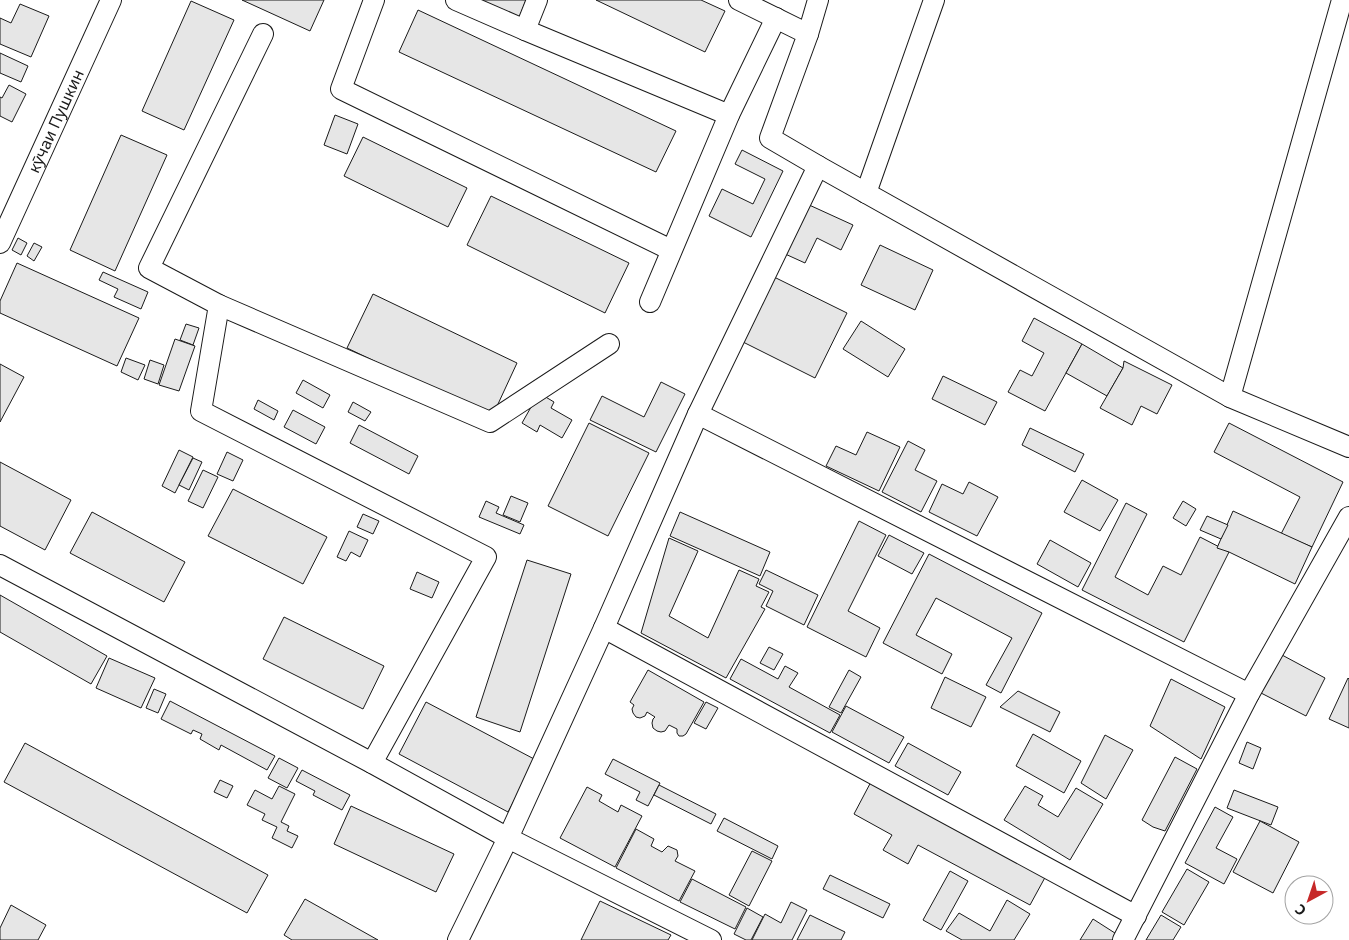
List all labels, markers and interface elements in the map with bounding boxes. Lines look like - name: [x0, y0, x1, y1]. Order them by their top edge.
- street label: кӯчаи Пушкин: [22, 66, 89, 176]
- north arrow: [1284, 875, 1334, 925]
- text: С: [1291, 900, 1310, 921]

